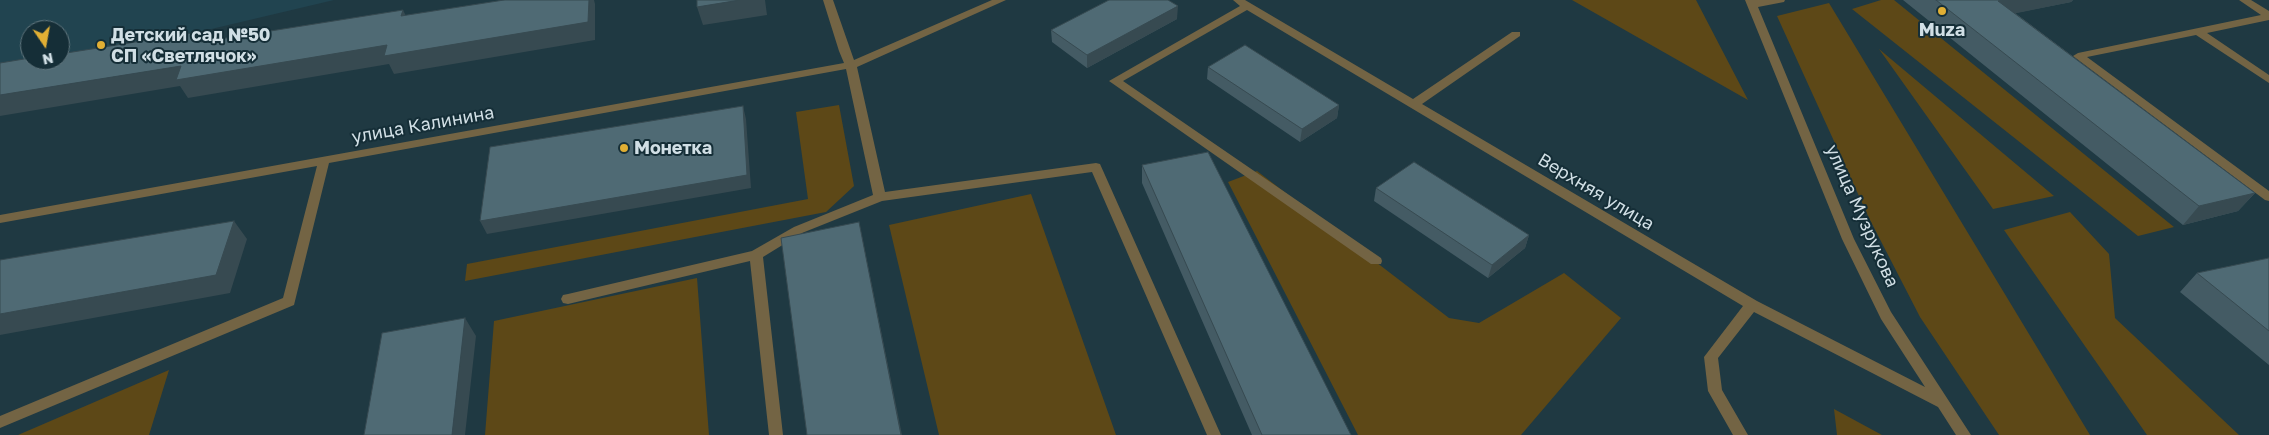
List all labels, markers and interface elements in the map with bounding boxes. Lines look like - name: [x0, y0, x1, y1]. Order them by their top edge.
- marker: Muza: [1936, 5, 1948, 17]
- place label: Muza: [1919, 19, 1965, 41]
- north arrow: [20, 20, 70, 70]
- place label: Детский сад №50 СП «Светлячок»: [111, 24, 271, 66]
- marker: Детский сад №50 СП «Светлячок»: [95, 39, 107, 51]
- text: N: [41, 50, 55, 69]
- street label: улица Калинина: [350, 102, 496, 148]
- place label: Монетка: [634, 137, 712, 159]
- street label: улица Музрукова: [1821, 141, 1903, 291]
- marker: Монетка: [618, 142, 630, 154]
- street label: Верхняя улица: [1534, 149, 1658, 235]

